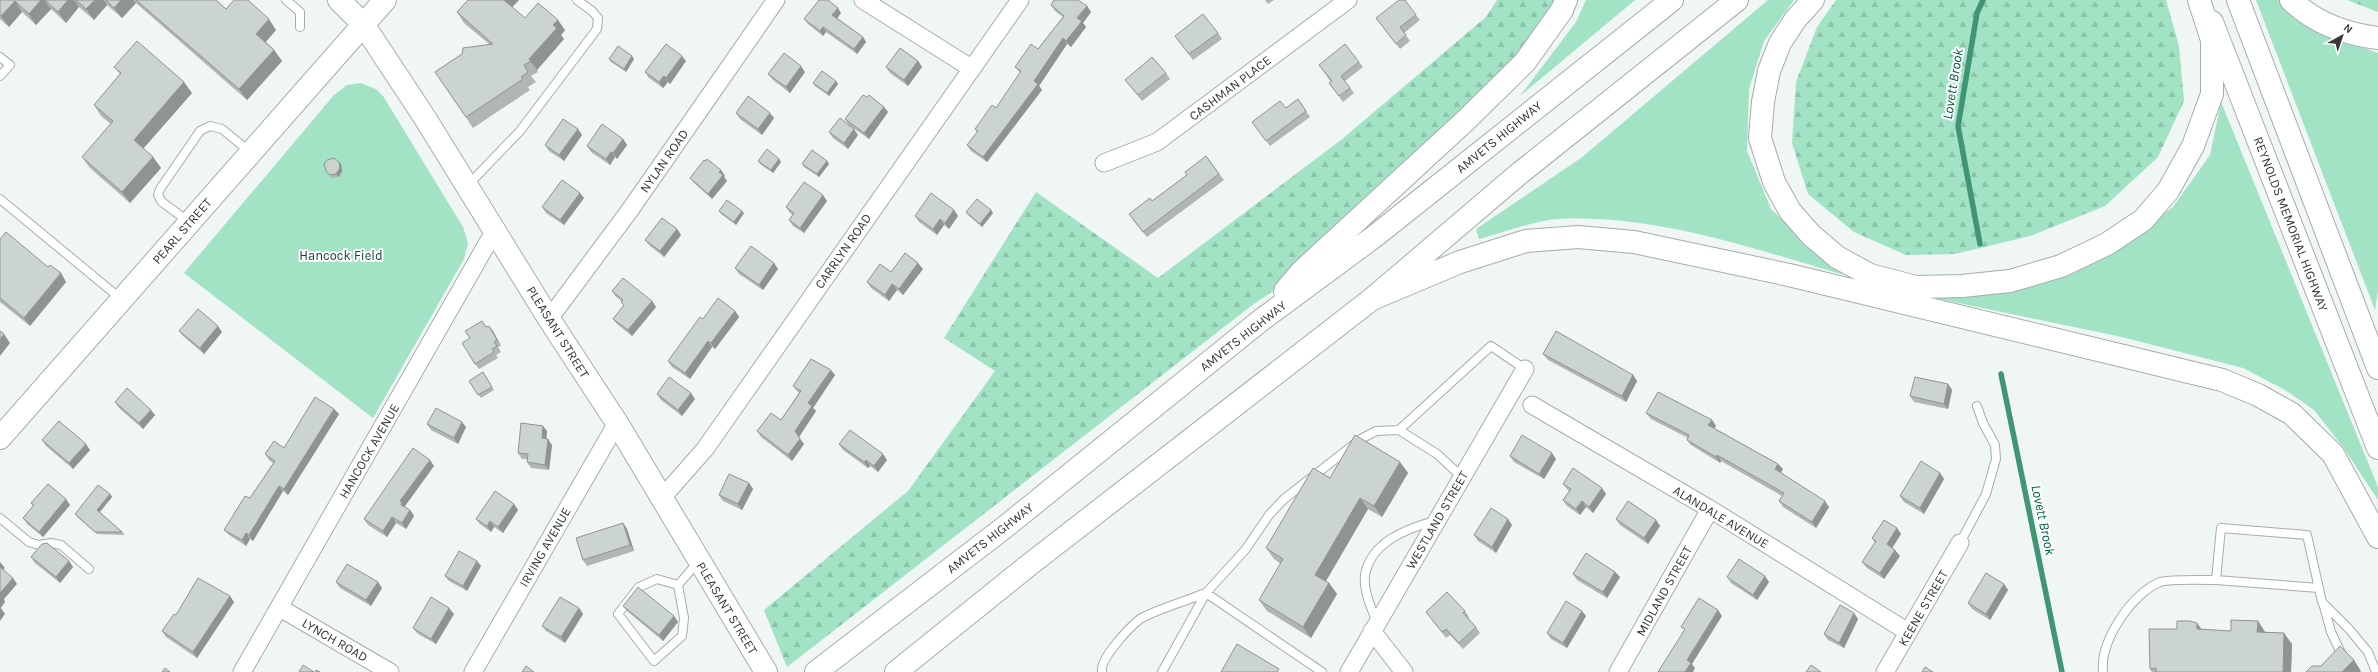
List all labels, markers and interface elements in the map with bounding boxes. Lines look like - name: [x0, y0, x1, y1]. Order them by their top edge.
- north arrow: [2322, 16, 2362, 56]
- text: N: [2341, 21, 2355, 36]
- water label: Lovett Brook: [1939, 46, 1967, 121]
- street label: CASHMAN PLACE: [1186, 52, 1274, 124]
- street label: AMVETS HIGHWAY: [1453, 98, 1545, 176]
- street label: NYLAN ROAD: [637, 126, 691, 196]
- street label: REYNOLDS MEMORIAL HIGHWAY: [2251, 134, 2331, 314]
- street label: PEARL STREET: [149, 195, 215, 267]
- street label: CARRLYN ROAD: [812, 211, 874, 291]
- park label: Hancock Field: [299, 248, 383, 263]
- street label: PLEASANT STREET: [524, 283, 593, 381]
- street label: AMVETS HIGHWAY: [1197, 298, 1289, 374]
- street label: HANCOCK AVENUE: [336, 401, 402, 501]
- street label: WESTLAND STREET: [1403, 468, 1471, 572]
- street label: ALANDALE AVENUE: [1670, 483, 1772, 551]
- water label: Lovett Brook: [2027, 483, 2059, 558]
- street label: AMVETS HIGHWAY: [944, 500, 1036, 576]
- street label: IRVING AVENUE: [516, 505, 574, 589]
- street label: MIDLAND STREET: [1633, 543, 1695, 639]
- street label: PLEASANT STREET: [693, 559, 761, 657]
- street label: KEENE STREET: [1895, 567, 1951, 649]
- street label: LYNCH ROAD: [299, 615, 371, 665]

